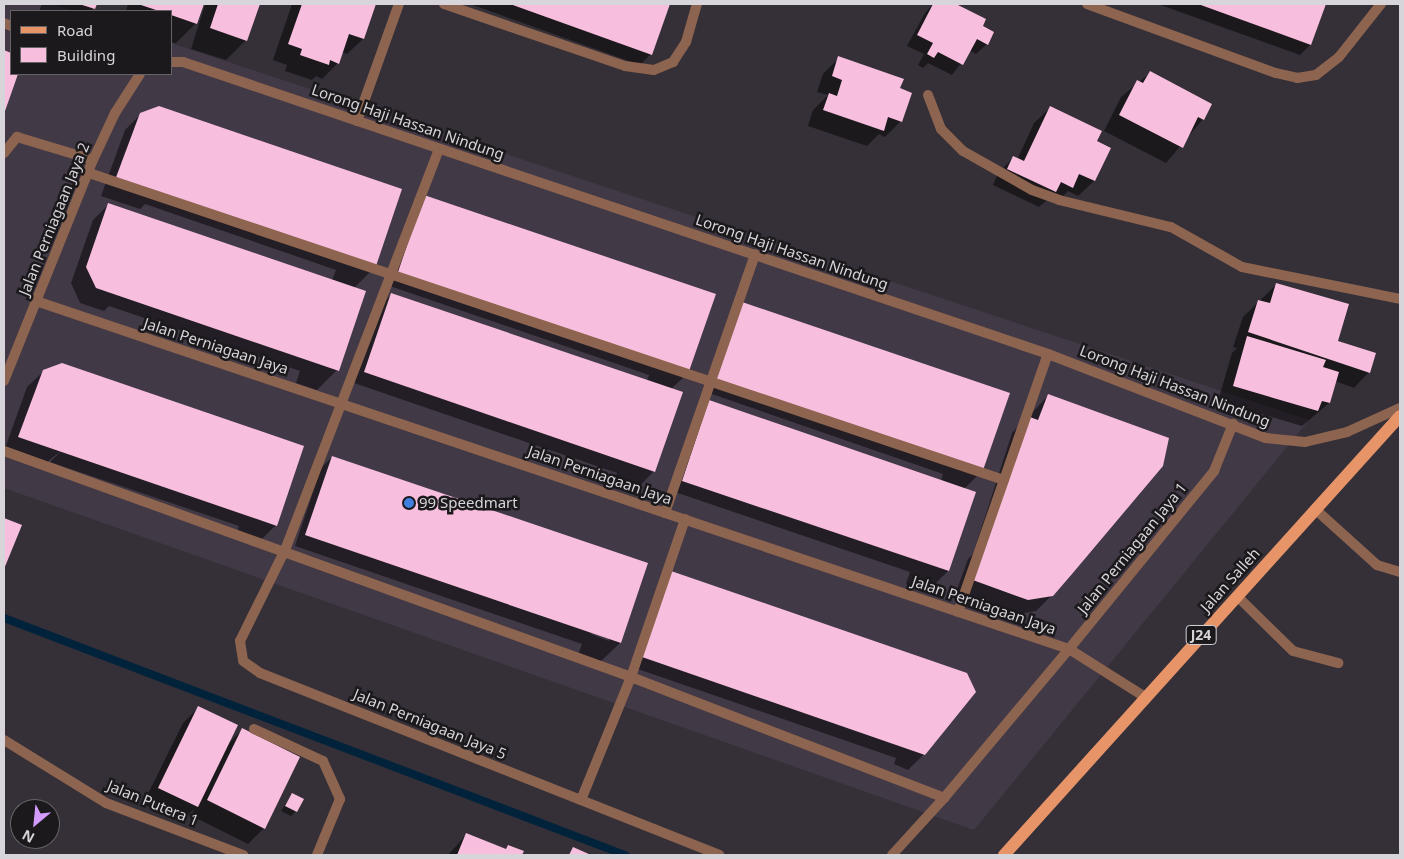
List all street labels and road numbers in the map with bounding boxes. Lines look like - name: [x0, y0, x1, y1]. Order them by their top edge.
- street label: Lorong Haji Hassan Nindung: [309, 81, 507, 163]
- street label: Jalan Perniagaan Jaya 2: [15, 140, 93, 298]
- street label: Lorong Haji Hassan Nindung: [693, 211, 891, 293]
- street label: Jalan Perniagaan Jaya: [141, 314, 291, 378]
- street label: Lorong Haji Hassan Nindung: [1077, 341, 1273, 431]
- street label: Jalan Perniagaan Jaya: [526, 442, 674, 508]
- street label: Jalan Perniagaan Jaya 1: [1074, 479, 1190, 617]
- street label: Jalan Salleh: [1197, 544, 1263, 616]
- street label: Jalan Perniagaan Jaya: [910, 572, 1058, 638]
- road number: J24: [1185, 624, 1217, 646]
- street label: Jalan Perniagaan Jaya 5: [351, 685, 509, 763]
- street label: Jalan Putera 1: [105, 776, 201, 830]

